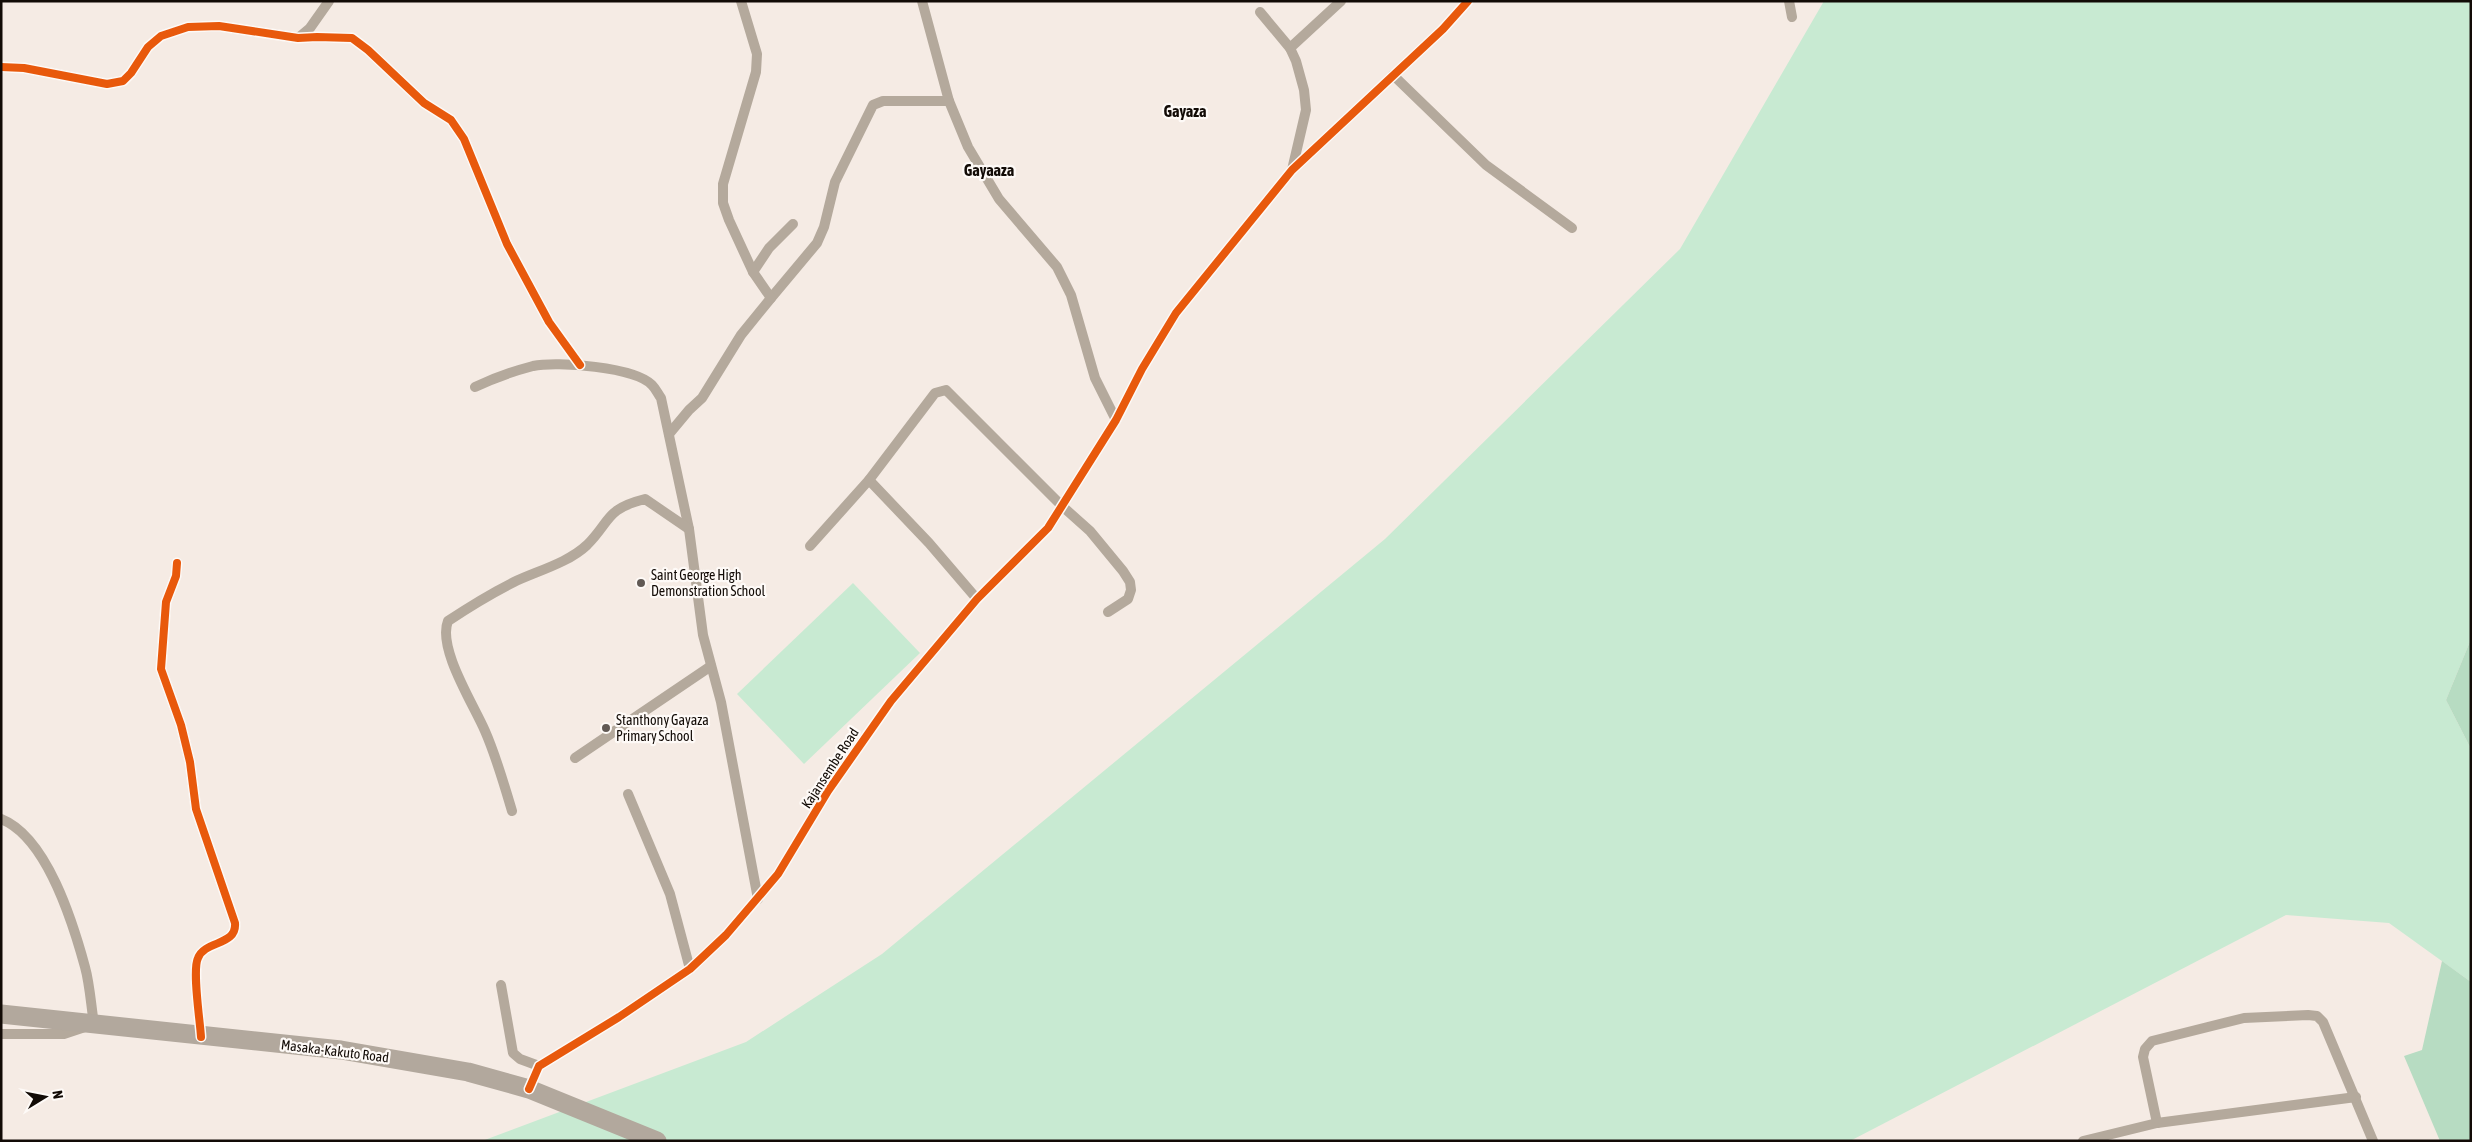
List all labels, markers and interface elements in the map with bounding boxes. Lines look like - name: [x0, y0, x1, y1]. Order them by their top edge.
- district label: Gayaza: [1164, 102, 1207, 120]
- district label: Gayaaza: [964, 161, 1014, 179]
- place label: Saint George High Demonstration School: [651, 567, 766, 599]
- marker: Saint George High Demonstration School: [635, 577, 647, 589]
- place label: Stanthony Gayaza Primary School: [616, 712, 709, 744]
- marker: Stanthony Gayaza Primary School: [600, 722, 612, 734]
- street label: Kajansembe Road: [798, 725, 862, 811]
- street label: Masaka-Kakuto Road: [280, 1036, 390, 1066]
- north arrow: [20, 1072, 70, 1122]
- text: N: [49, 1089, 66, 1100]

